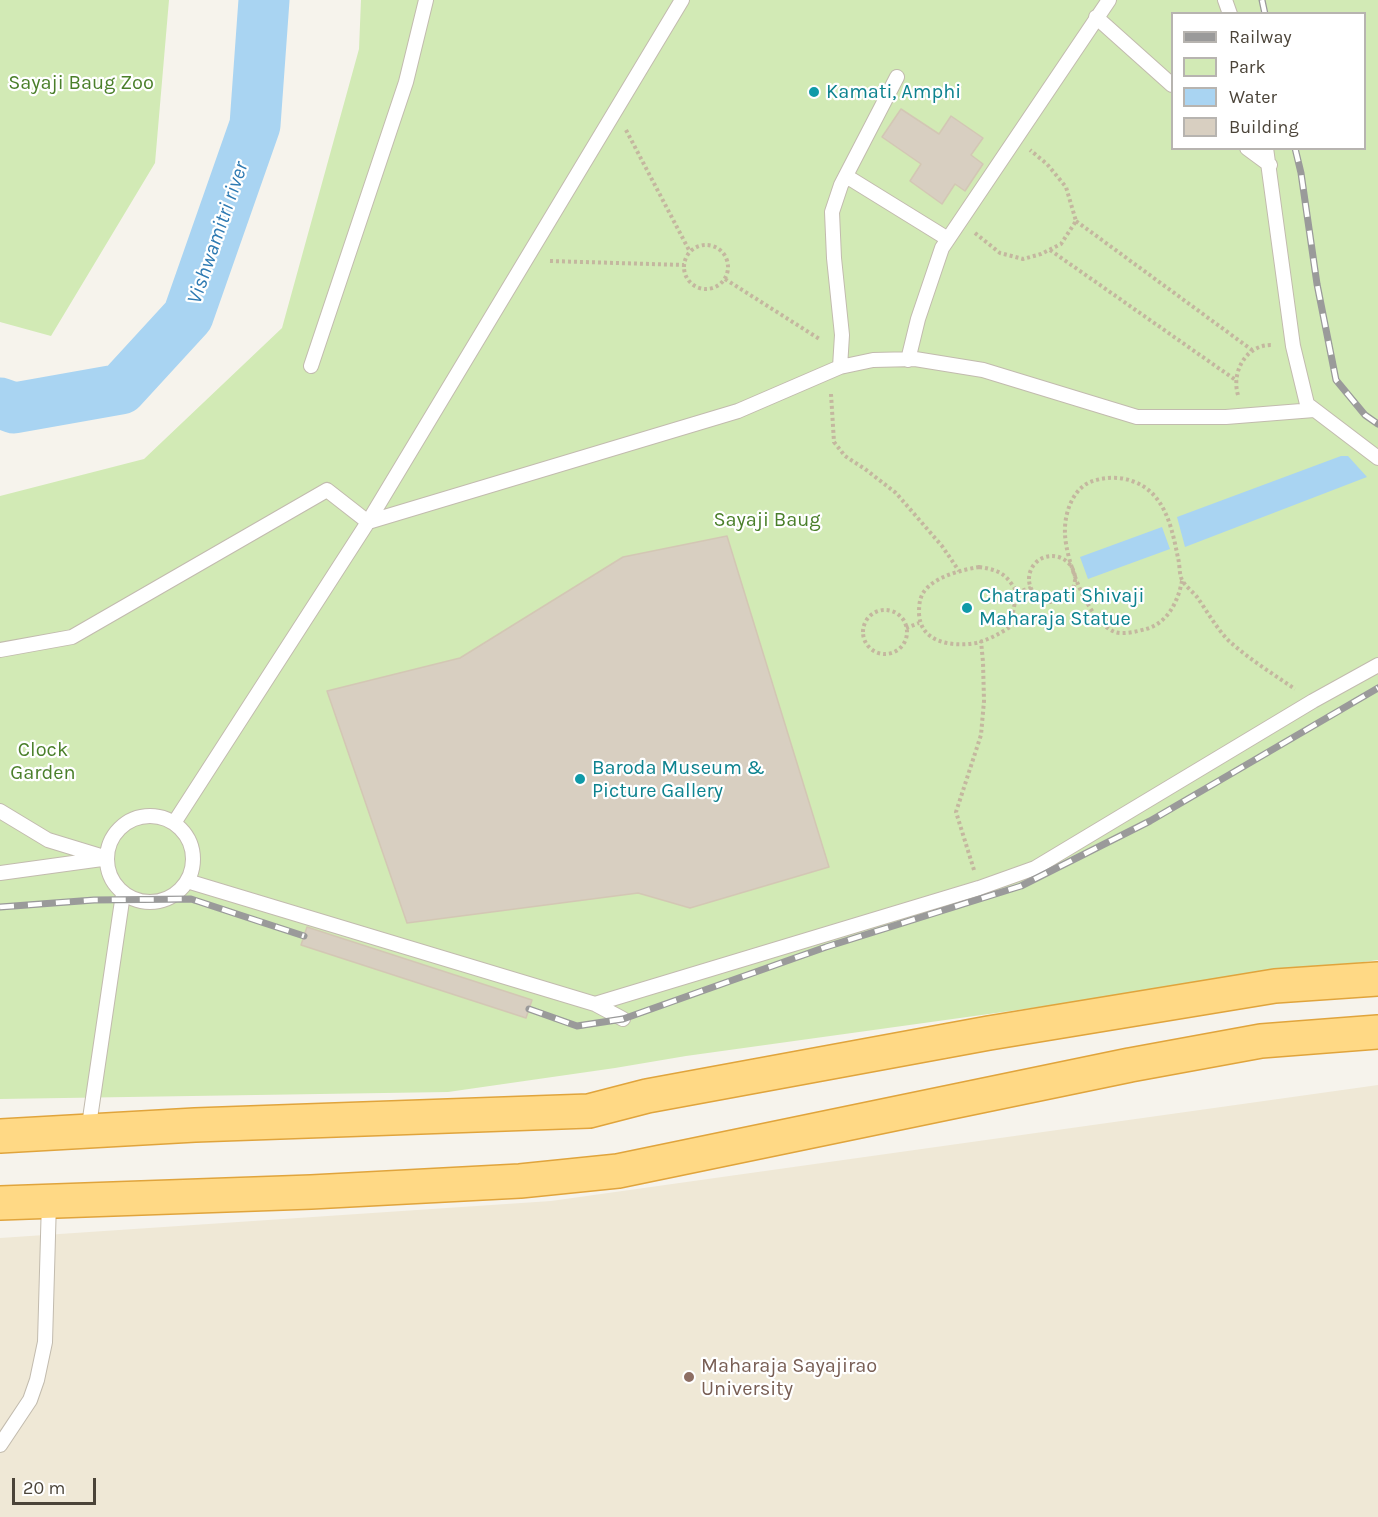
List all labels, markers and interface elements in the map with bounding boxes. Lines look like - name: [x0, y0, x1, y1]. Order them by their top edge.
- legend: [1171, 12, 1366, 150]
- text: Railway: [1229, 26, 1292, 48]
- text: Park: [1229, 56, 1266, 78]
- park label: Sayaji Baug Zoo: [8, 71, 154, 95]
- place label: Kamati, Amphi: [826, 80, 961, 104]
- marker: Kamati, Amphi: [807, 85, 821, 99]
- text: Water: [1229, 86, 1277, 108]
- text: Building: [1229, 116, 1299, 138]
- water label: Vishwamitri river: [182, 158, 254, 308]
- park label: Sayaji Baug: [713, 508, 821, 532]
- place label: Chatrapati Shivaji Maharaja Statue: [979, 584, 1144, 631]
- marker: Chatrapati Shivaji Maharaja Statue: [960, 601, 974, 615]
- park label: Clock Garden: [10, 738, 76, 785]
- place label: Baroda Museum & Picture Gallery: [592, 756, 765, 803]
- marker: Baroda Museum & Picture Gallery: [573, 772, 587, 786]
- place label: Maharaja Sayajirao University: [701, 1354, 877, 1401]
- marker: Maharaja Sayajirao University: [682, 1370, 696, 1384]
- scale bar: [15, 1466, 99, 1504]
- text: 20 m: [23, 1477, 65, 1499]

